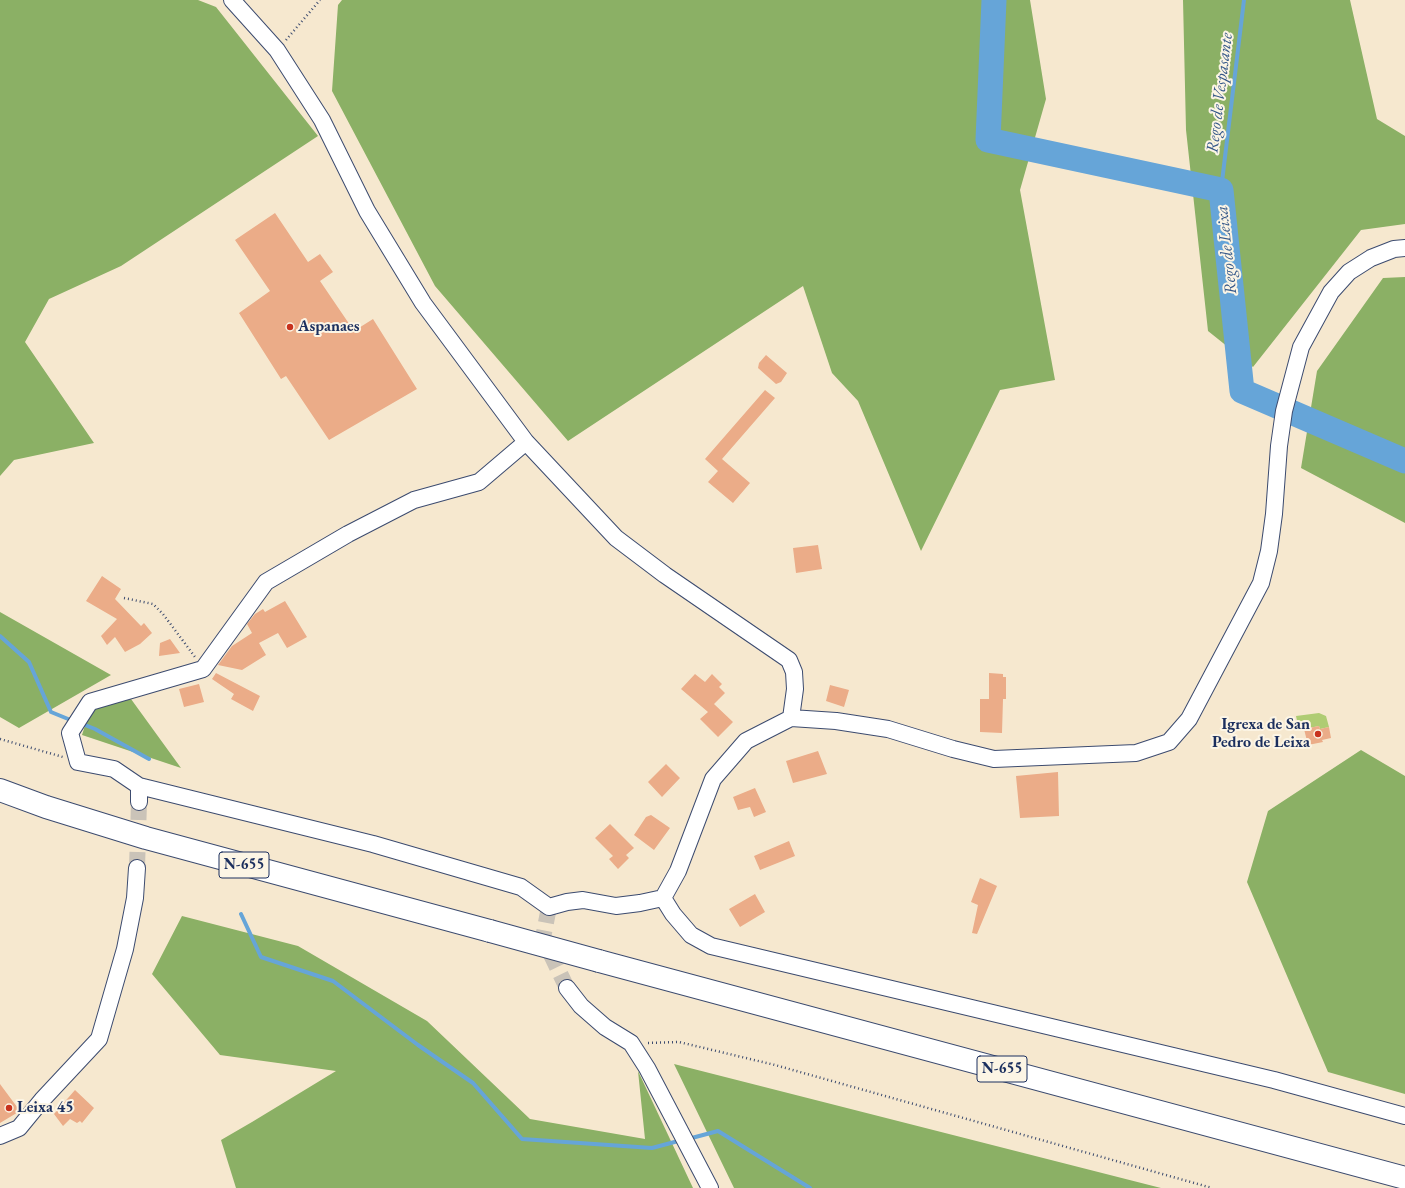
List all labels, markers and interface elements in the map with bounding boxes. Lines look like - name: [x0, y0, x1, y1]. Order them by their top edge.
- water label: Rego de Vespasante: [1203, 32, 1237, 154]
- water label: Rego de Leixa: [1212, 205, 1242, 295]
- place label: Aspanaes: [298, 317, 360, 337]
- marker: Aspanaes: [285, 322, 295, 332]
- place label: Igrexa de San Pedro de Leixa: [1212, 715, 1310, 753]
- marker: Igrexa de San Pedro de Leixa: [1313, 729, 1323, 739]
- road number: N-655: [219, 852, 269, 878]
- road number: N-655: [977, 1056, 1027, 1082]
- place label: Leixa 45: [17, 1098, 74, 1118]
- marker: Leixa 45: [4, 1103, 14, 1113]

